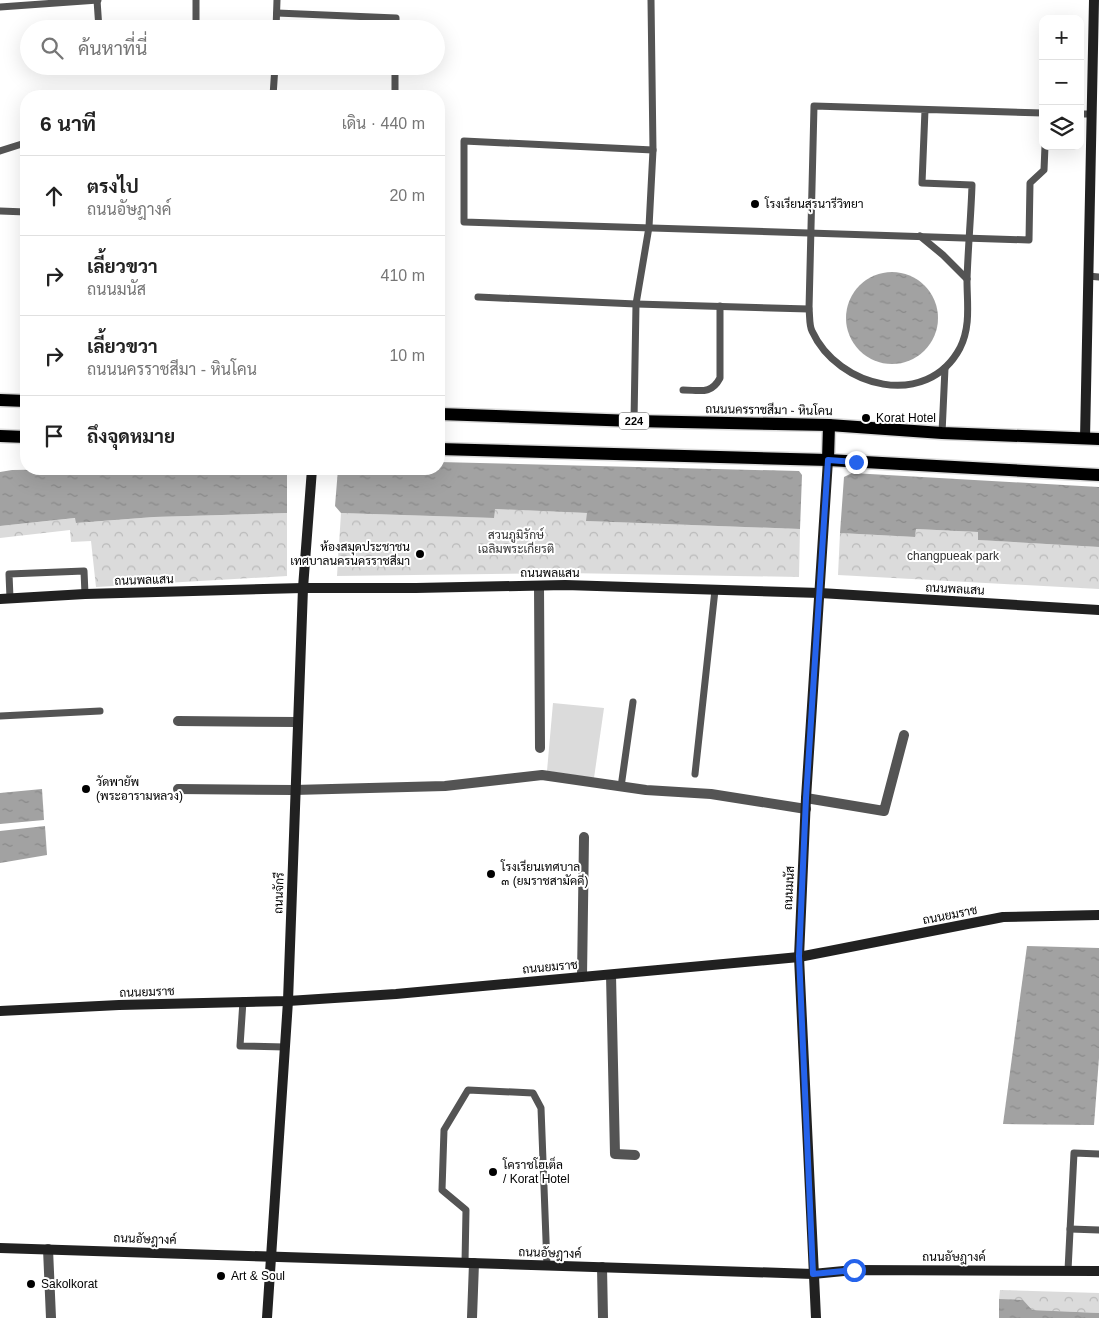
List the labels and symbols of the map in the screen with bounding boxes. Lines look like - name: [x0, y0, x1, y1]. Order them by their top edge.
- place label: โรงเรียนสุรนารีวิทยา: [764, 196, 864, 213]
- marker: โรงเรียนสุรนารีวิทยา: [749, 198, 761, 210]
- street label: ถนนนครราชสีมา - หินโคน: [705, 401, 833, 418]
- place label: Korat Hotel: [876, 411, 936, 425]
- road number: 224: [619, 412, 649, 430]
- marker: Korat Hotel: [860, 412, 872, 424]
- route end: [845, 451, 868, 474]
- park label: สวนภูมิรักษ์ เฉลิมพระเกียรติ: [478, 527, 554, 556]
- place label: ห้องสมุดประชาชน เทศบาลนครนครราชสีมา: [290, 540, 410, 568]
- marker: ห้องสมุดประชาชน เทศบาลนครนครราชสีมา: [414, 548, 426, 560]
- park label: changpueak park: [907, 549, 1000, 563]
- street label: ถนนพลแสน: [520, 566, 580, 580]
- street label: ถนนพลแสน: [114, 572, 174, 588]
- street label: ถนนพลแสน: [925, 580, 985, 598]
- place label: วัดพายัพ (พระอารามหลวง): [96, 775, 183, 803]
- marker: วัดพายัพ (พระอารามหลวง): [80, 783, 92, 795]
- place label: โรงเรียนเทศบาล ๓ (ยมราชสามัคคี): [500, 859, 588, 888]
- street label: ถนนมนัส: [781, 866, 797, 910]
- marker: โรงเรียนเทศบาล ๓ (ยมราชสามัคคี): [485, 868, 497, 880]
- street label: ถนนจักรี: [270, 872, 287, 914]
- street label: ถนนยมราช: [921, 903, 979, 927]
- street label: ถนนยมราช: [522, 958, 578, 976]
- street label: ถนนยมราช: [119, 984, 175, 1000]
- place label: โคราชโฮเต็ล / Korat Hotel: [502, 1156, 570, 1186]
- marker: โคราชโฮเต็ล / Korat Hotel: [487, 1166, 499, 1178]
- street label: ถนนอัษฎางค์: [113, 1230, 177, 1248]
- street label: ถนนอัษฎางค์: [518, 1244, 582, 1262]
- street label: ถนนอัษฎางค์: [922, 1249, 986, 1265]
- route start: [843, 1259, 866, 1282]
- place label: Art & Soul: [231, 1269, 285, 1283]
- marker: Art & Soul: [215, 1270, 227, 1282]
- place label: Sakolkorat: [41, 1277, 98, 1291]
- marker: Sakolkorat: [25, 1278, 37, 1290]

